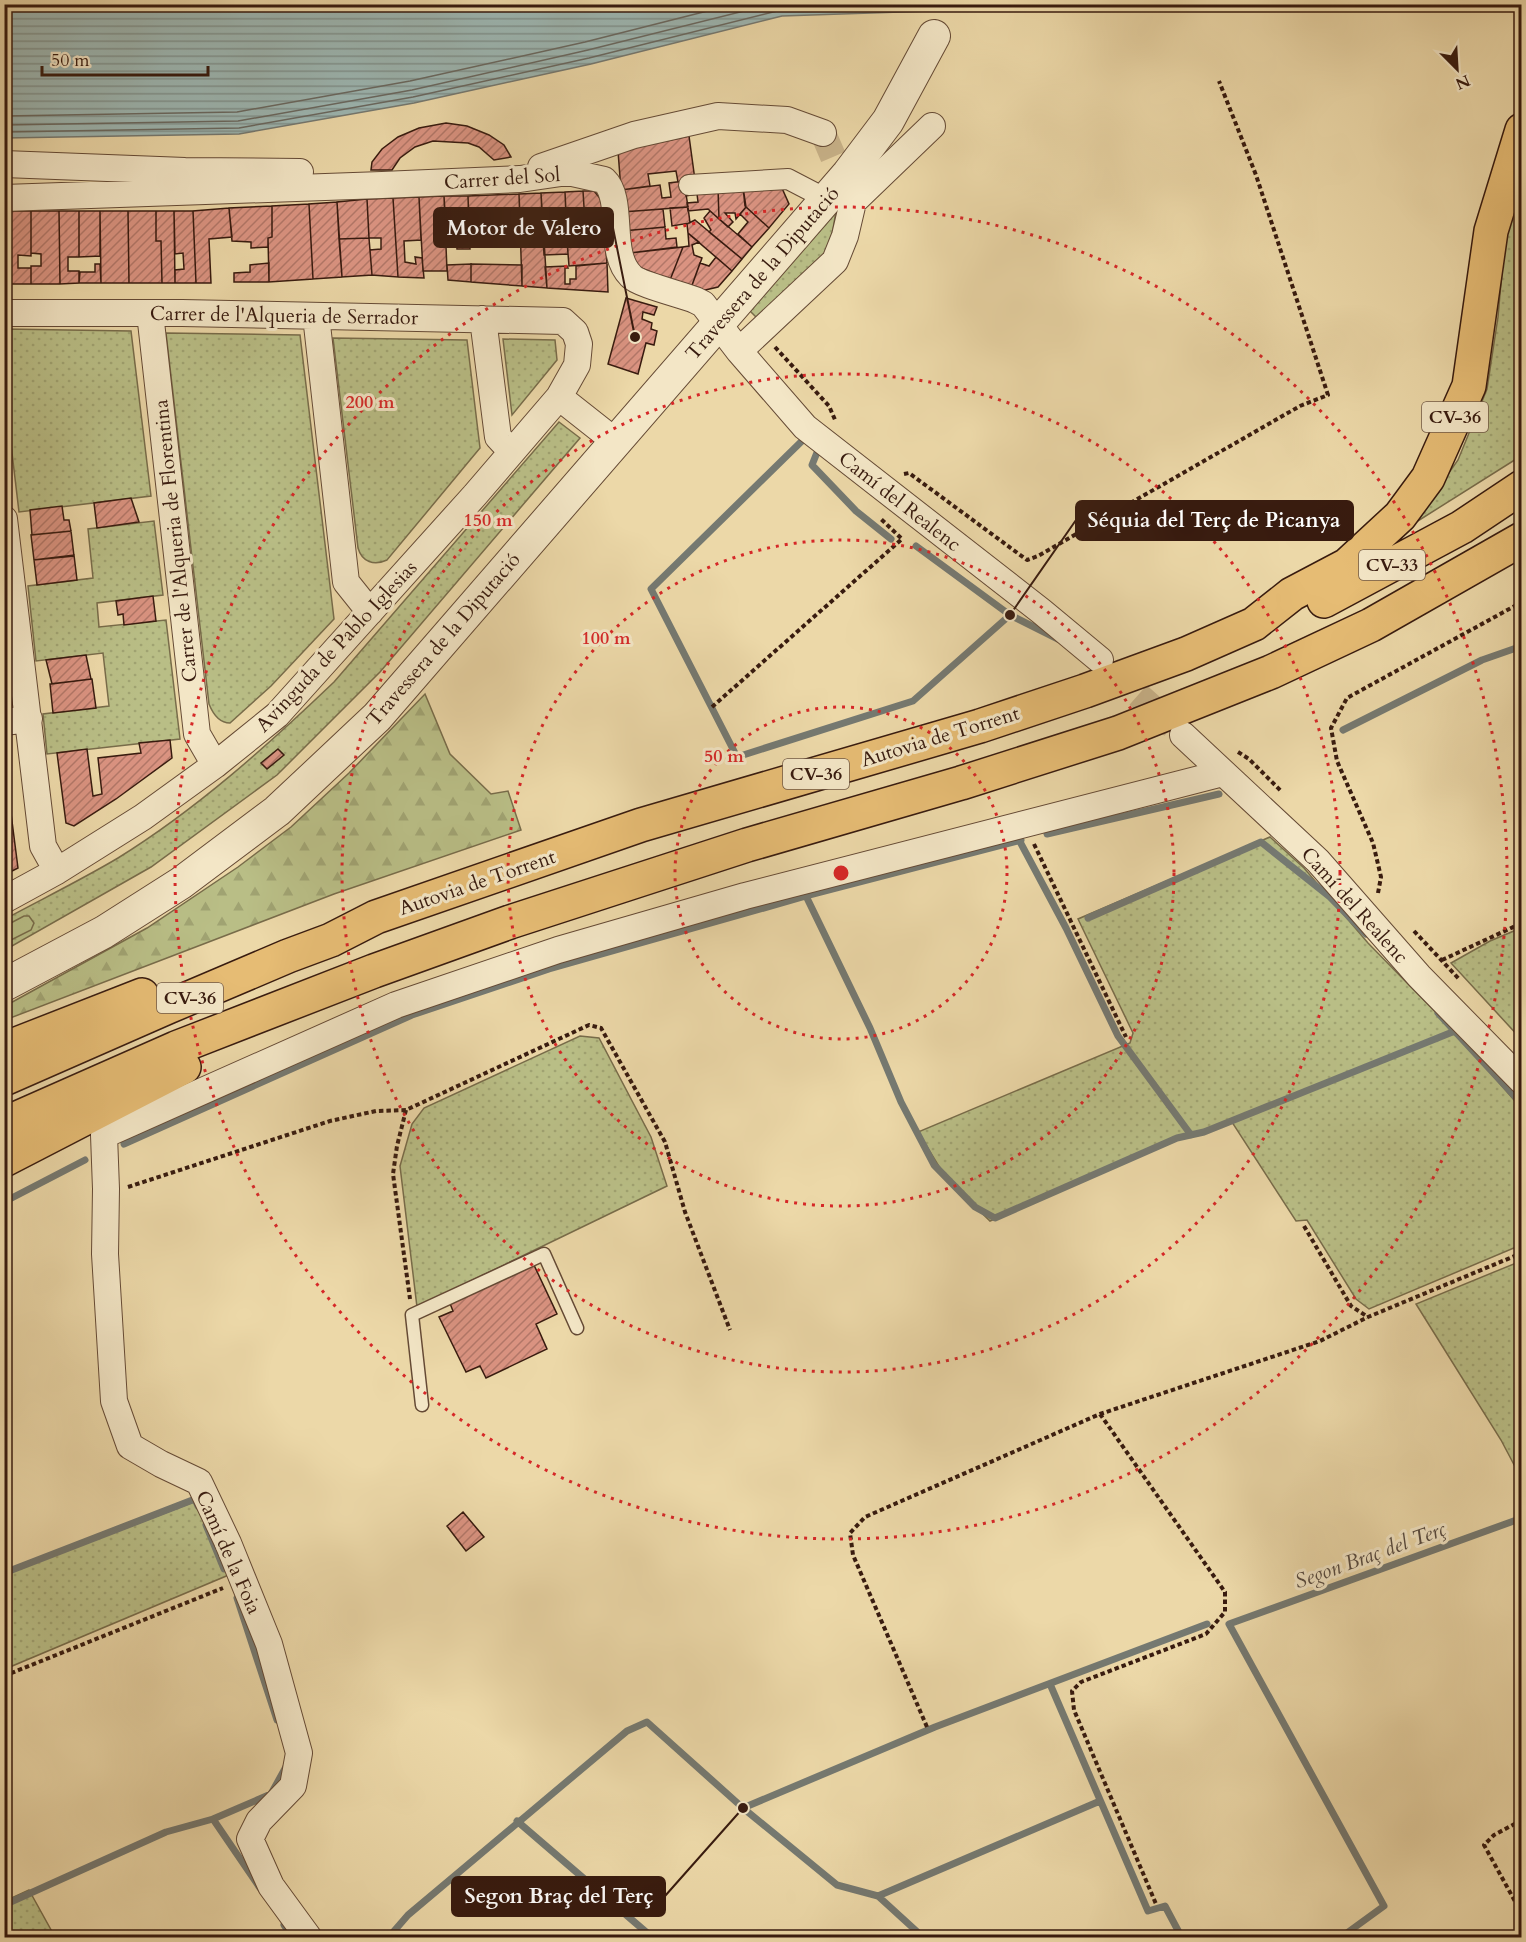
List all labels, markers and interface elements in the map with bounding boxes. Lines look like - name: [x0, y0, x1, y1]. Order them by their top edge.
- scale bar: [42, 39, 208, 77]
- north arrow: [1427, 39, 1487, 99]
- text: 50 m: [51, 48, 90, 73]
- text: N: [1452, 69, 1474, 95]
- street label: Carrer del Sol: [443, 161, 561, 196]
- street label: Travessera de la Diputació: [679, 181, 845, 366]
- callout: Motor de Valero: [434, 208, 613, 247]
- text: Motor de Valero: [447, 214, 601, 243]
- street label: Carrer de l'Alqueria de Serrador: [150, 300, 419, 331]
- text: 200 m: [345, 390, 395, 415]
- street label: Carrer de l'Alqueria de Florentina: [147, 398, 204, 684]
- road number: CV-36: [1422, 402, 1488, 432]
- street label: Camí del Realenc: [833, 445, 966, 558]
- callout: Séquia del Terç de Picanya: [1076, 501, 1353, 540]
- text: Séquia del Terç de Picanya: [1087, 506, 1341, 535]
- text: 150 m: [463, 508, 513, 533]
- street label: Travessera de la Diputació: [360, 547, 526, 732]
- road number: CV-33: [1359, 550, 1425, 580]
- street label: Avinguda de Pablo Iglesias: [250, 555, 423, 738]
- text: 100 m: [581, 626, 631, 651]
- street label: Autovia de Torrent: [858, 699, 1023, 773]
- text: 50 m: [704, 744, 744, 769]
- road number: CV-36: [783, 759, 849, 789]
- street label: Camí del Realenc: [1295, 841, 1414, 969]
- street label: Autovia de Torrent: [395, 843, 560, 922]
- centre of rings: [831, 863, 851, 883]
- road number: CV-36: [157, 983, 223, 1013]
- street label: Camí de la Foia: [189, 1486, 268, 1619]
- water label: Segon Braç del Terç: [1290, 1515, 1450, 1596]
- callout: Segon Braç del Terç: [452, 1877, 665, 1916]
- text: Segon Braç del Terç: [465, 1882, 653, 1911]

